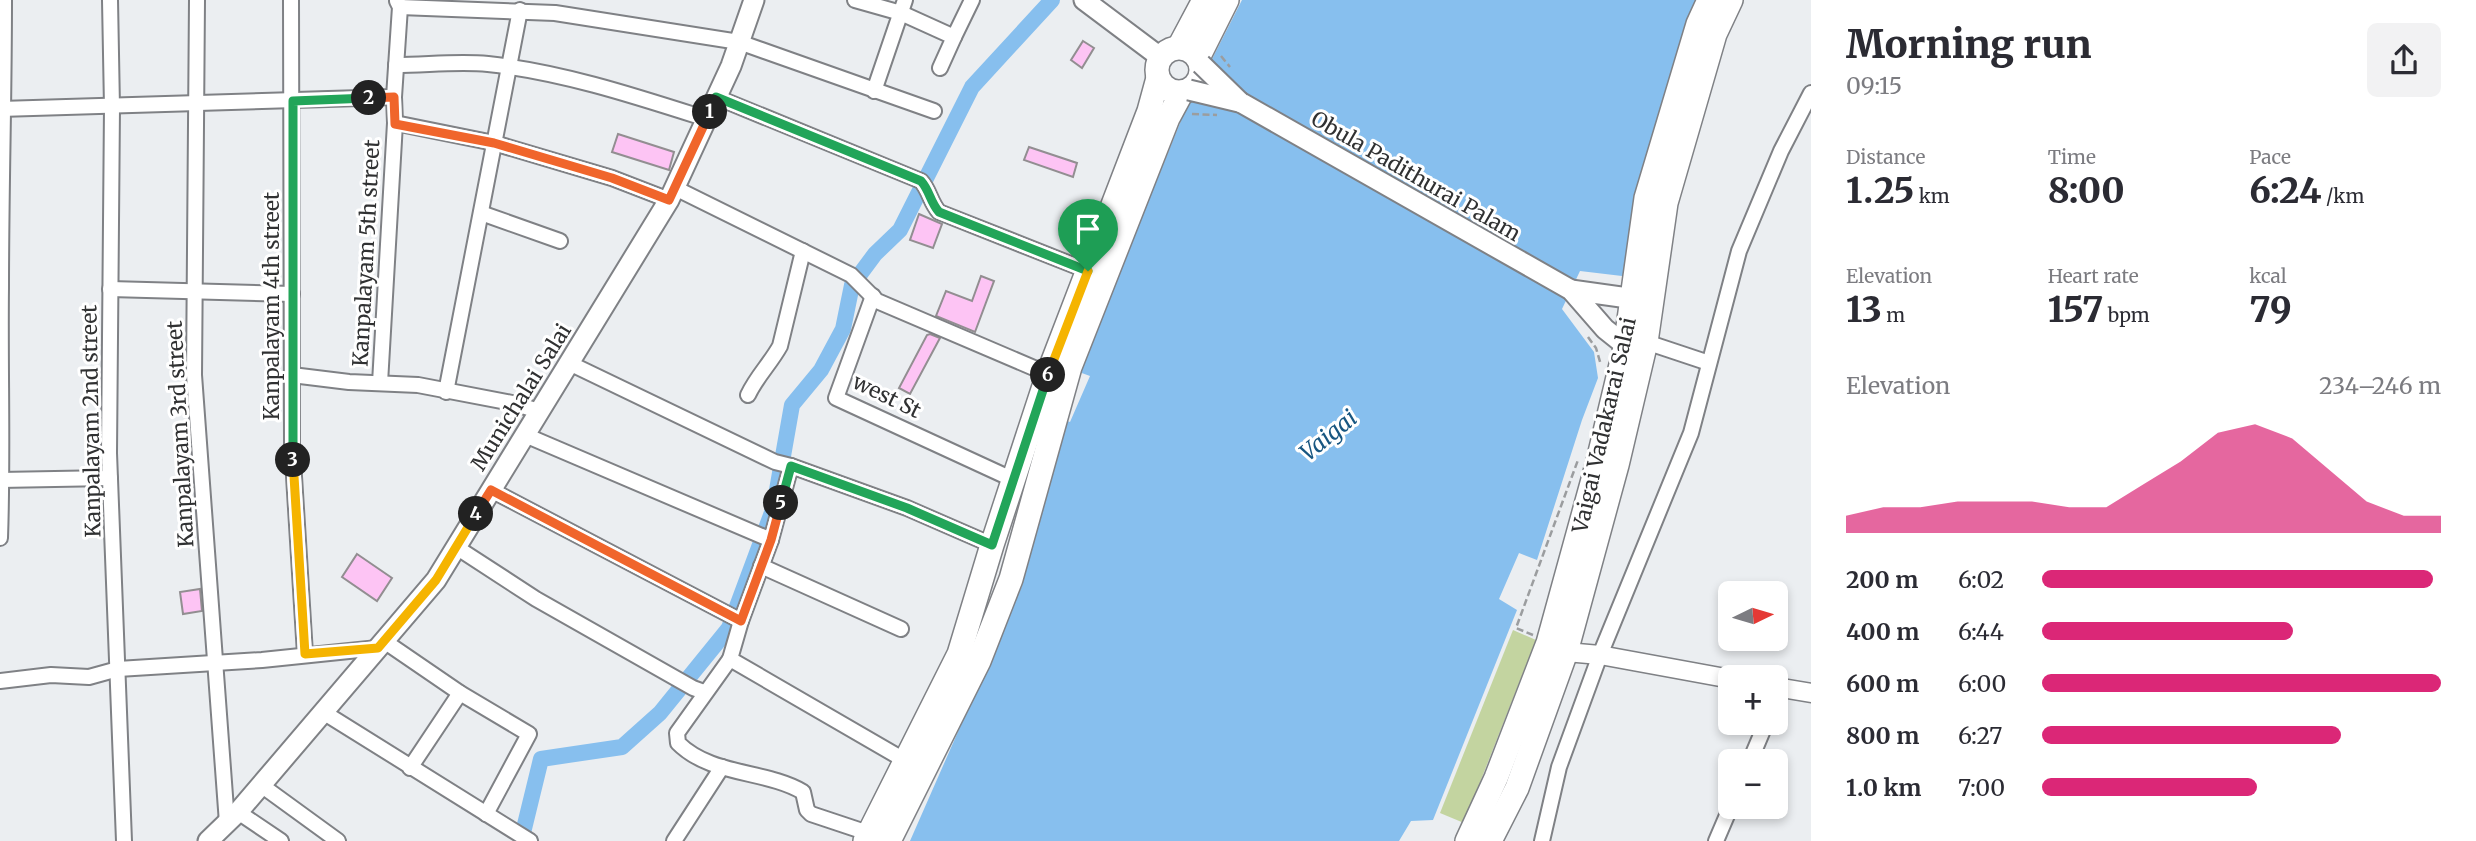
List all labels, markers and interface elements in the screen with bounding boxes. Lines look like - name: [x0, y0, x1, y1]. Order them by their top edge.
- text: Morning run: [1846, 21, 2092, 68]
- button: share: [2367, 23, 2441, 97]
- text: 09:15: [1846, 71, 1902, 100]
- pin: 2: [352, 80, 386, 116]
- text: 2: [363, 85, 374, 109]
- pin: 1: [692, 94, 728, 130]
- text: 1: [705, 99, 714, 123]
- street label: Obula Padithurai Palam: [1306, 105, 1526, 247]
- street label: Kanpalayam 5th street: [347, 139, 385, 367]
- text: Distance: [1846, 145, 1925, 169]
- text: Time: [2048, 145, 2096, 169]
- text: Pace: [2249, 145, 2291, 169]
- text: 1.25: [1846, 169, 1914, 213]
- text: 8:00: [2048, 169, 2125, 213]
- text: 6:24: [2249, 169, 2322, 213]
- text: km: [1914, 184, 1950, 208]
- text: /km: [2322, 184, 2364, 208]
- street label: Kanpalayam 4th street: [258, 192, 285, 420]
- pin: [1058, 199, 1118, 271]
- icon: arrive: [1069, 210, 1107, 248]
- text: Elevation: [1846, 264, 1932, 288]
- text: Heart rate: [2048, 264, 2139, 288]
- text: kcal: [2249, 264, 2287, 288]
- text: 13: [1846, 288, 1882, 332]
- text: 157: [2048, 288, 2103, 332]
- text: 79: [2249, 288, 2292, 332]
- text: m: [1882, 303, 1905, 327]
- text: bpm: [2103, 303, 2150, 327]
- street label: Kanpalayam 2nd street: [75, 304, 107, 538]
- street label: Vaigai Vadakarai Salai: [1566, 314, 1642, 537]
- street label: Munichalai Salai: [465, 318, 577, 475]
- street label: Kanpalayam 3rd street: [161, 320, 199, 548]
- pin: 6: [1030, 358, 1066, 392]
- text: 6: [1042, 362, 1053, 386]
- street label: west St: [847, 367, 926, 424]
- text: Elevation: [1846, 371, 1950, 400]
- text: 234–246 m: [2319, 371, 2441, 400]
- water label: Vaigai: [1293, 403, 1363, 467]
- pin: 3: [276, 442, 310, 477]
- text: 3: [287, 447, 298, 471]
- pin: 5: [764, 486, 798, 520]
- text: 5: [775, 490, 786, 514]
- pin: 4: [458, 496, 494, 532]
- text: 4: [469, 501, 482, 525]
- text: 200 m: [1846, 565, 1918, 594]
- text: 6:02: [1958, 565, 2004, 594]
- north arrow: [1718, 581, 1788, 651]
- map controls: [1718, 581, 1788, 819]
- text: 400 m: [1846, 617, 1920, 646]
- text: 6:44: [1958, 617, 2004, 646]
- button: +: [1718, 665, 1788, 735]
- text: 600 m: [1846, 669, 1919, 698]
- text: 6:00: [1958, 669, 2006, 698]
- text: 800 m: [1846, 721, 1919, 750]
- text: 6:27: [1958, 721, 2002, 750]
- button: −: [1718, 749, 1788, 819]
- text: 1.0 km: [1846, 773, 1921, 802]
- text: 7:00: [1958, 773, 2005, 802]

